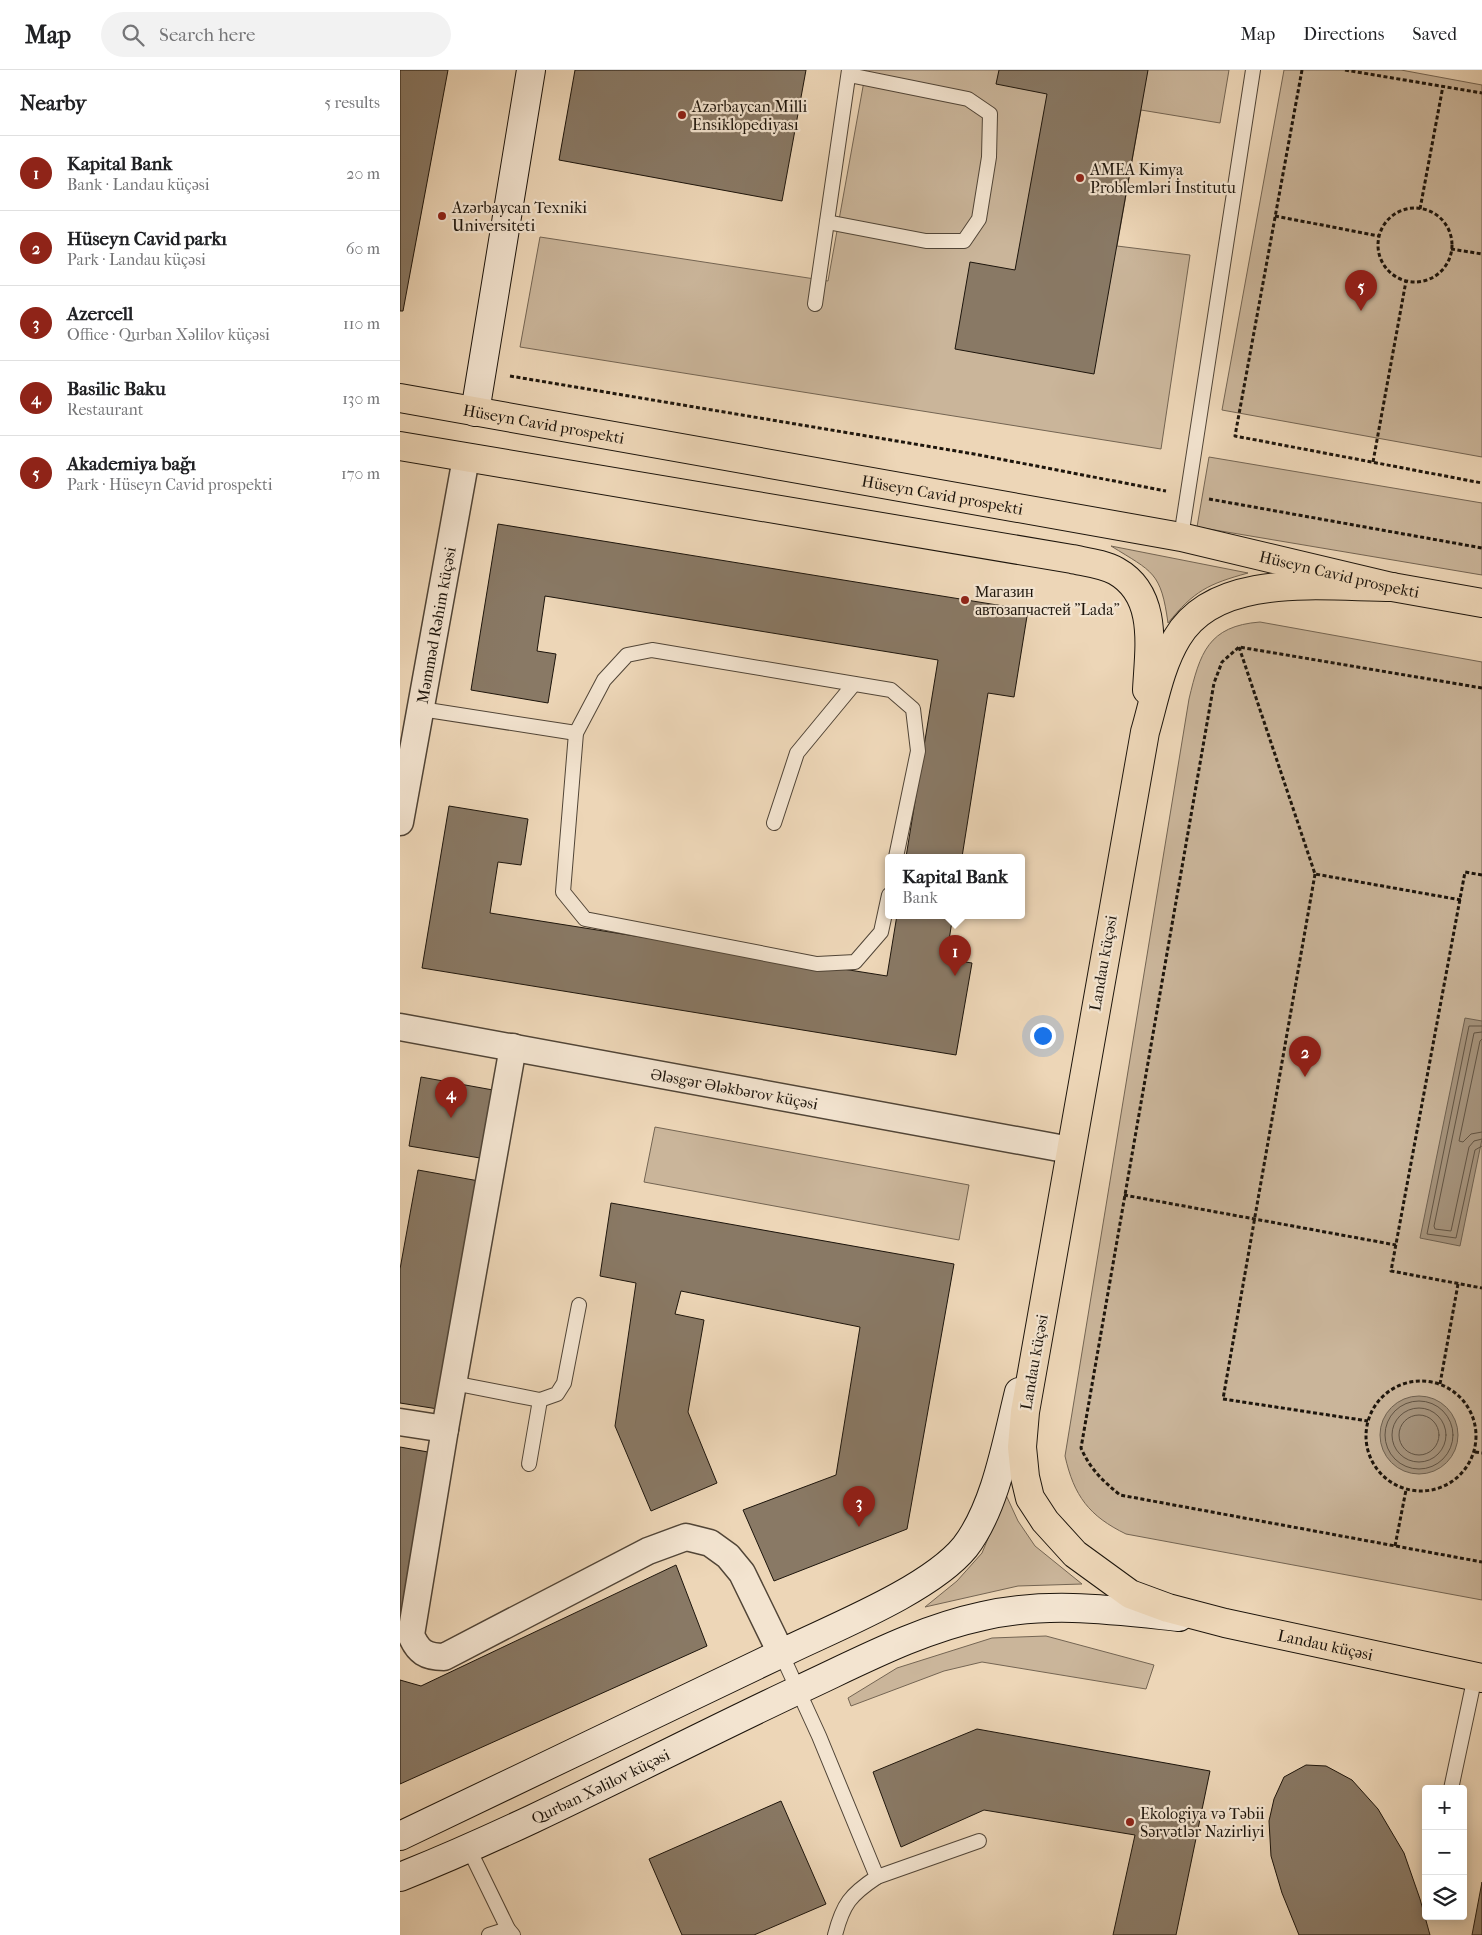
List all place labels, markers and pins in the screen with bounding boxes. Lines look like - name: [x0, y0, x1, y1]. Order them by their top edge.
- place label: Azərbaycan Milli Ensiklopediyası: [691, 97, 808, 134]
- marker: Azərbaycan Milli Ensiklopediyası: [676, 109, 688, 121]
- place label: AMEA Kimya Problemləri İnstitutu: [1089, 160, 1236, 197]
- marker: AMEA Kimya Problemləri İnstitutu: [1074, 172, 1086, 184]
- place label: Azərbaycan Texniki Universiteti: [451, 198, 587, 235]
- marker: Azərbaycan Texniki Universiteti: [436, 210, 448, 222]
- pin: 5: [1345, 270, 1377, 311]
- place label: Магазин автозапчастей "Lada": [975, 582, 1120, 619]
- marker: Магазин автозапчастей "Lada": [959, 594, 971, 606]
- pin: 1: [939, 935, 971, 976]
- pin: 2: [1289, 1036, 1321, 1077]
- pin: 4: [435, 1077, 467, 1118]
- pin: 3: [843, 1486, 875, 1527]
- place label: Ekologiya və Təbii Sərvətlər Nazirliyi: [1140, 1804, 1265, 1841]
- marker: Ekologiya və Təbii Sərvətlər Nazirliyi: [1124, 1816, 1136, 1828]

